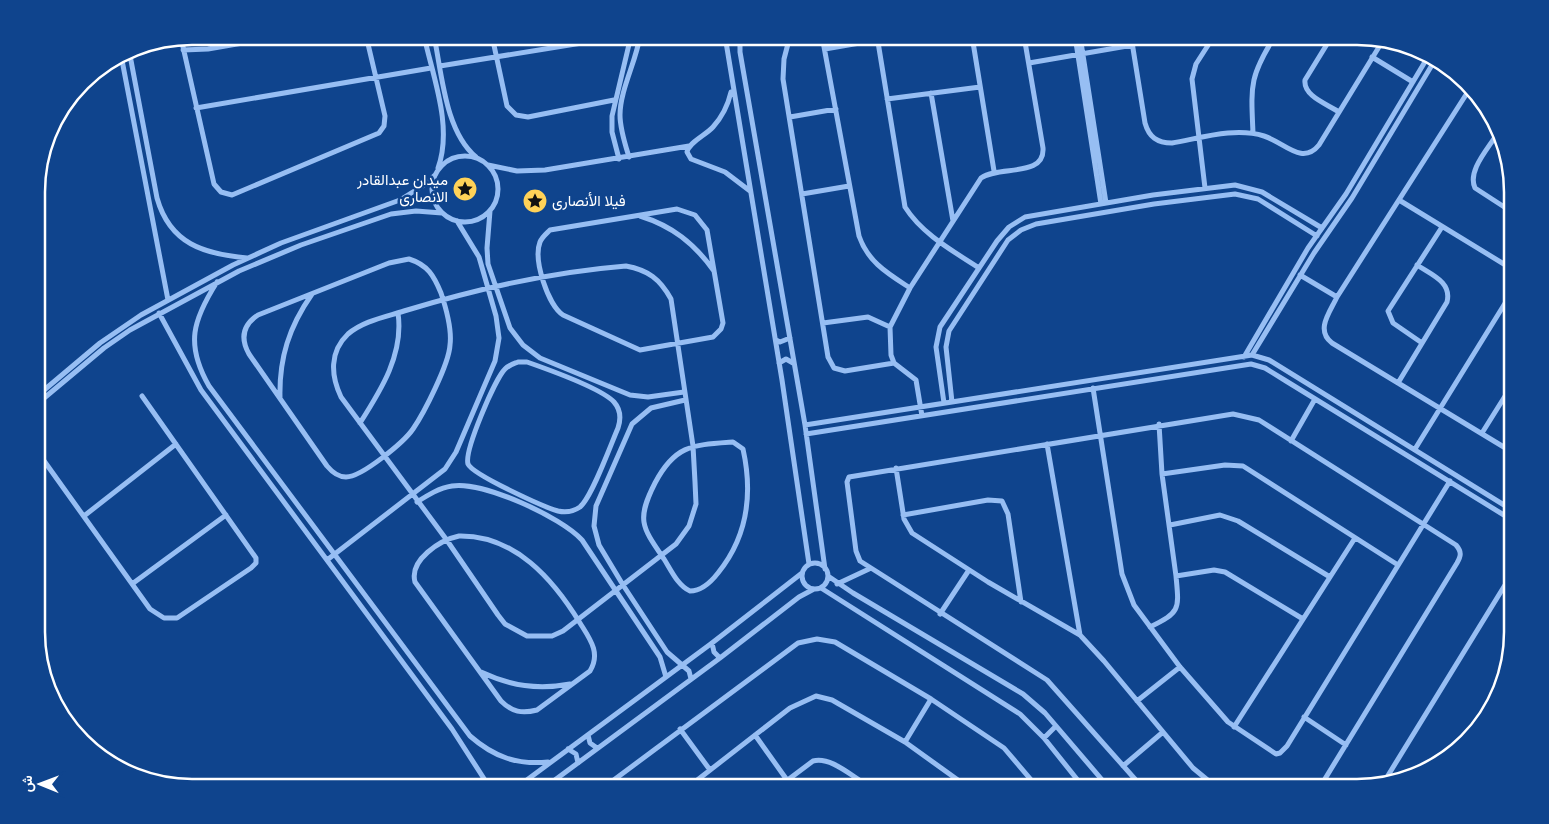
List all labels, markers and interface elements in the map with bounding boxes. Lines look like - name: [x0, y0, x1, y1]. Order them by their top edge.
- place label: ميدان عبدالقادر الانصارى: [356, 171, 448, 207]
- place icon: ميدان عبدالقادر الانصارى: [452, 176, 478, 202]
- place icon: فيلا الأنصارى: [522, 188, 548, 214]
- place label: فيلا الأنصارى: [552, 192, 626, 211]
- north arrow: [15, 759, 65, 809]
- text: ش: [19, 775, 36, 792]

